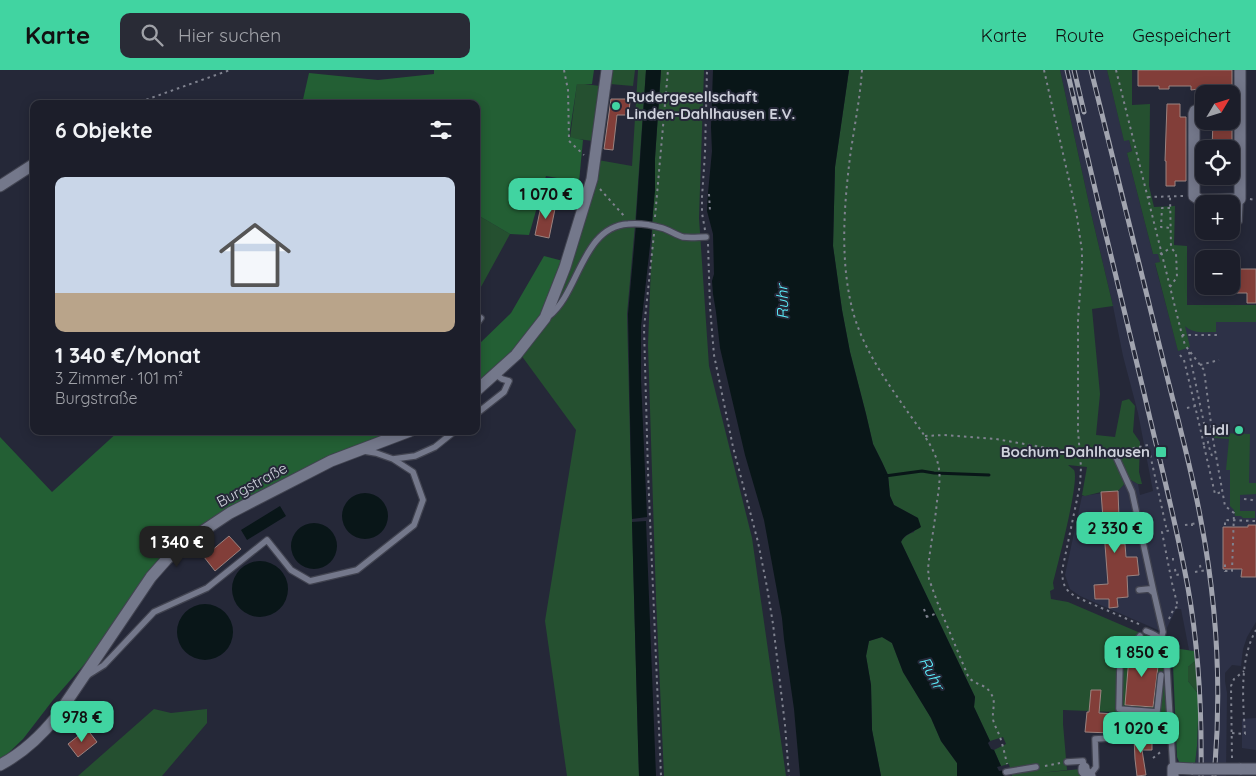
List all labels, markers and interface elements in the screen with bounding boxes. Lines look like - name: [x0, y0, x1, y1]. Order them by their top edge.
- search box: [120, 13, 470, 58]
- text: Karte: [25, 20, 90, 50]
- icon: search: [138, 21, 166, 49]
- text: Hier suchen: [178, 23, 281, 47]
- text: Karte: [981, 24, 1027, 47]
- text: Route: [1055, 24, 1104, 47]
- text: Gespeichert: [1132, 24, 1231, 47]
- north arrow: [1195, 85, 1240, 130]
- map controls: [1195, 85, 1240, 295]
- place label: Rudergesellschaft Linden-Dahlhausen E.V.: [626, 87, 795, 123]
- marker: Rudergesellschaft Linden-Dahlhausen E.V.: [610, 100, 622, 112]
- icon: filters: [427, 116, 455, 144]
- text: 6 Objekte: [55, 117, 153, 143]
- button: locate: [1195, 140, 1240, 185]
- pin: 1 070 €: [500, 178, 592, 220]
- text: 1 070 €: [519, 184, 573, 204]
- button: +: [1195, 195, 1240, 240]
- icon: home: [210, 210, 300, 300]
- button: −: [1195, 250, 1240, 295]
- water label: Ruhr: [771, 282, 793, 320]
- text: 1 340 €/Monat: [55, 342, 201, 368]
- text: 3 Zimmer · 101 m²: [55, 368, 183, 388]
- text: Burgstraße: [55, 388, 138, 408]
- place label: Lidl: [1204, 420, 1229, 439]
- marker: Lidl: [1233, 424, 1245, 436]
- place label: Bochum-Dahlhausen: [1001, 442, 1150, 461]
- marker: Bochum-Dahlhausen: [1154, 445, 1168, 459]
- street label: Burgstraße: [213, 458, 290, 511]
- pin: 2 330 €: [1069, 512, 1161, 554]
- text: 2 330 €: [1087, 518, 1143, 538]
- pin: 1 340 €: [131, 526, 223, 568]
- text: 1 340 €: [150, 532, 204, 552]
- pin: 1 850 €: [1096, 636, 1188, 678]
- text: 1 850 €: [1115, 642, 1169, 662]
- water label: Ruhr: [915, 653, 950, 695]
- pin: 978 €: [47, 700, 117, 743]
- text: 978 €: [62, 707, 102, 727]
- pin: 1 020 €: [1095, 712, 1187, 754]
- text: 1 020 €: [1114, 718, 1168, 738]

